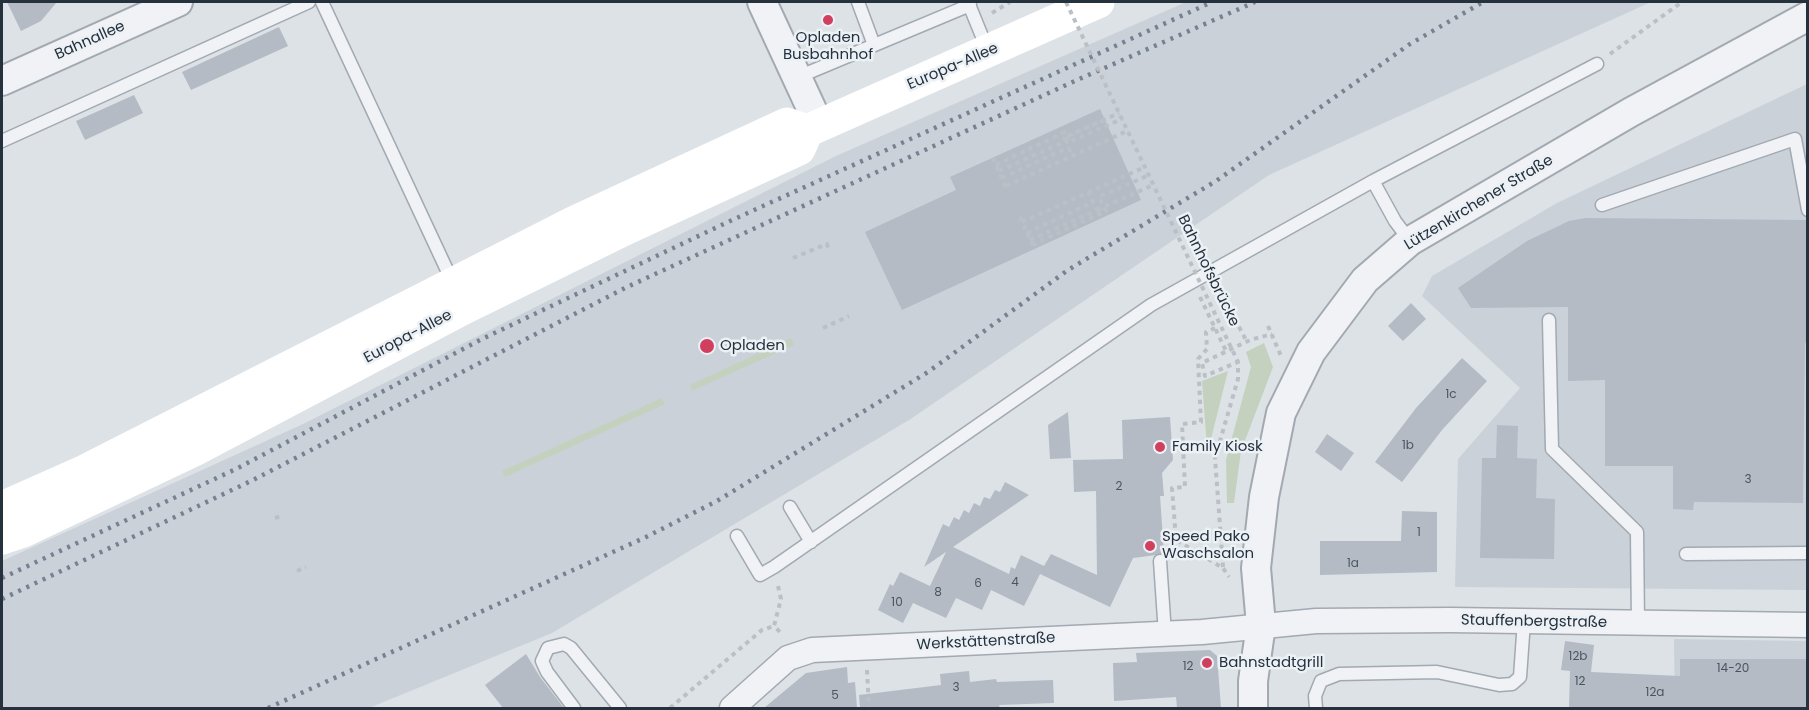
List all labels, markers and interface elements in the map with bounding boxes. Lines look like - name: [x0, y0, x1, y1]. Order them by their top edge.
- marker: Opladen Busbahnhof: [821, 13, 835, 27]
- street label: Bahnallee: [52, 18, 128, 64]
- place label: Opladen Busbahnhof: [783, 29, 873, 64]
- street label: Europa-Allee: [905, 40, 1001, 94]
- street label: Lützenkirchener Straße: [1401, 151, 1557, 255]
- street label: Bahnhofsbrücke: [1173, 212, 1243, 330]
- street label: Europa-Allee: [361, 306, 455, 368]
- marker: Opladen: [698, 337, 716, 355]
- place label: Opladen: [720, 337, 785, 355]
- house number: 1c: [1445, 388, 1457, 402]
- place label: Family Kiosk: [1172, 438, 1263, 456]
- house number: 1b: [1402, 439, 1414, 453]
- marker: Family Kiosk: [1153, 440, 1167, 454]
- house number: 3: [1744, 473, 1752, 487]
- house number: 2: [1116, 480, 1122, 494]
- house number: 1: [1417, 526, 1421, 540]
- place label: Speed Pako Waschsalon: [1162, 528, 1254, 563]
- marker: Speed Pako Waschsalon: [1143, 539, 1157, 553]
- house number: 1a: [1347, 557, 1359, 571]
- house number: 4: [1011, 576, 1019, 590]
- house number: 6: [974, 577, 982, 591]
- house number: 8: [934, 586, 942, 600]
- house number: 10: [891, 596, 903, 610]
- street label: Stauffenbergstraße: [1461, 612, 1607, 632]
- street label: Werkstättenstraße: [916, 629, 1056, 655]
- house number: 12b: [1569, 650, 1587, 664]
- place label: Bahnstadtgrill: [1219, 654, 1323, 672]
- marker: Bahnstadtgrill: [1200, 656, 1214, 670]
- house number: 12: [1183, 660, 1193, 674]
- house number: 14-20: [1717, 662, 1749, 676]
- house number: 12: [1575, 675, 1585, 689]
- house number: 3: [952, 681, 960, 695]
- house number: 12a: [1646, 686, 1664, 700]
- house number: 5: [831, 689, 839, 703]

